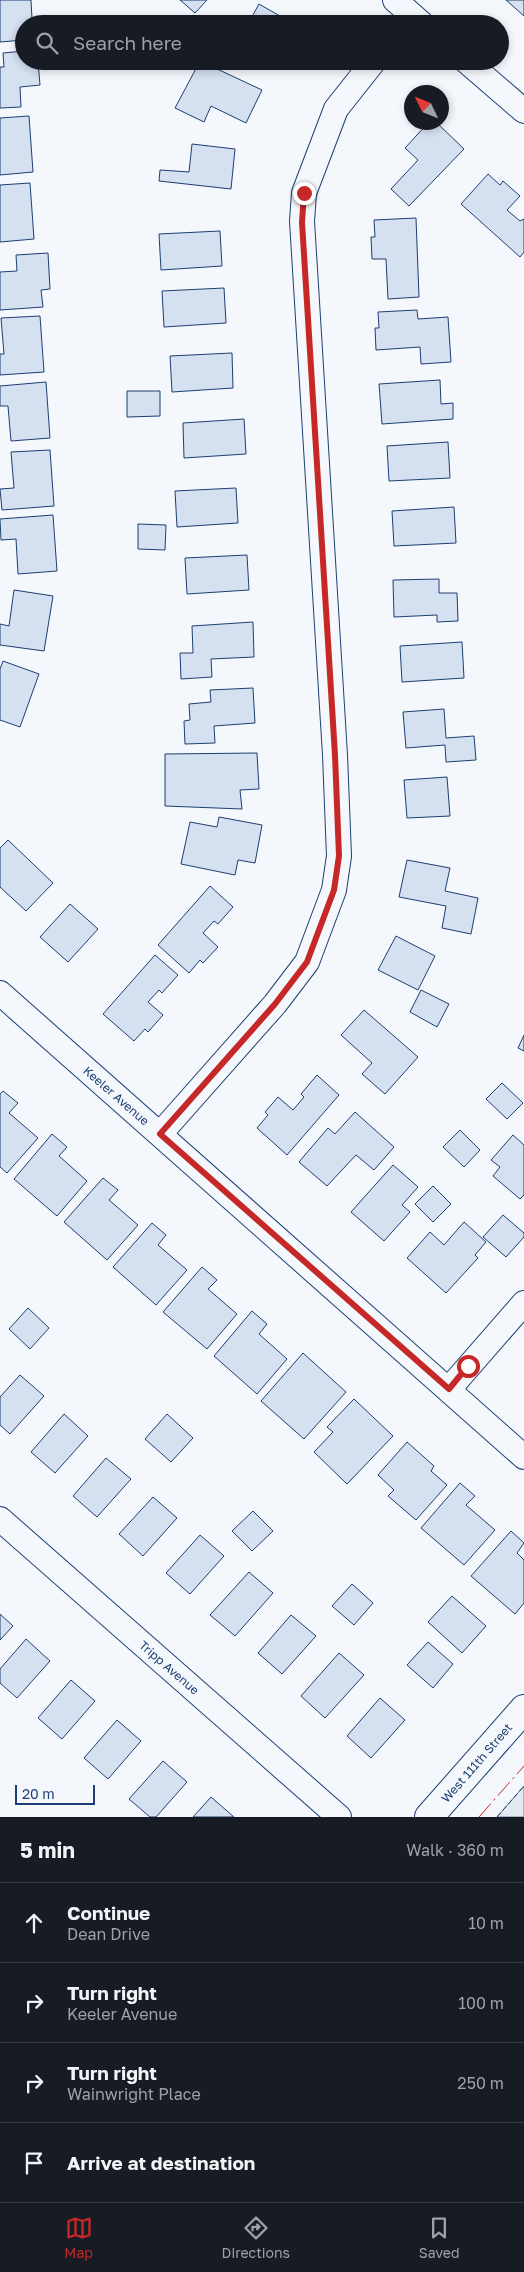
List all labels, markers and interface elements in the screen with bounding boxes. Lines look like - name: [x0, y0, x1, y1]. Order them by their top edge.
- search box: [15, 15, 509, 70]
- icon: search: [33, 29, 61, 57]
- text: Search here: [73, 31, 182, 54]
- north arrow: [404, 85, 449, 130]
- route end: [293, 182, 316, 205]
- street label: Keeler Avenue: [80, 1063, 152, 1128]
- route start: [457, 1355, 480, 1378]
- street label: Tripp Avenue: [136, 1638, 202, 1698]
- street label: West 111th Street: [438, 1720, 515, 1805]
- scale bar: [15, 1782, 95, 1805]
- text: 20 m: [22, 1785, 55, 1802]
- text: 5 min: [20, 1837, 75, 1863]
- text: Walk · 360 m: [406, 1840, 504, 1860]
- text: Continue: [67, 1901, 150, 1924]
- icon: ahead: [20, 1909, 48, 1937]
- text: 10 m: [468, 1913, 504, 1933]
- text: Dean Drive: [67, 1924, 150, 1944]
- text: Turn right: [67, 1981, 157, 2004]
- icon: right: [20, 1989, 48, 2017]
- text: 100 m: [458, 1993, 504, 2013]
- text: Keeler Avenue: [67, 2004, 177, 2024]
- text: Turn right: [67, 2061, 157, 2084]
- icon: right: [20, 2069, 48, 2097]
- text: 250 m: [457, 2073, 504, 2093]
- text: Wainwright Place: [67, 2084, 201, 2104]
- icon: arrive: [20, 2149, 48, 2177]
- text: Arrive at destination: [67, 2151, 255, 2174]
- tab: Map: [64, 2214, 93, 2261]
- tab: Directions: [222, 2214, 290, 2261]
- tab: Saved: [419, 2214, 460, 2261]

